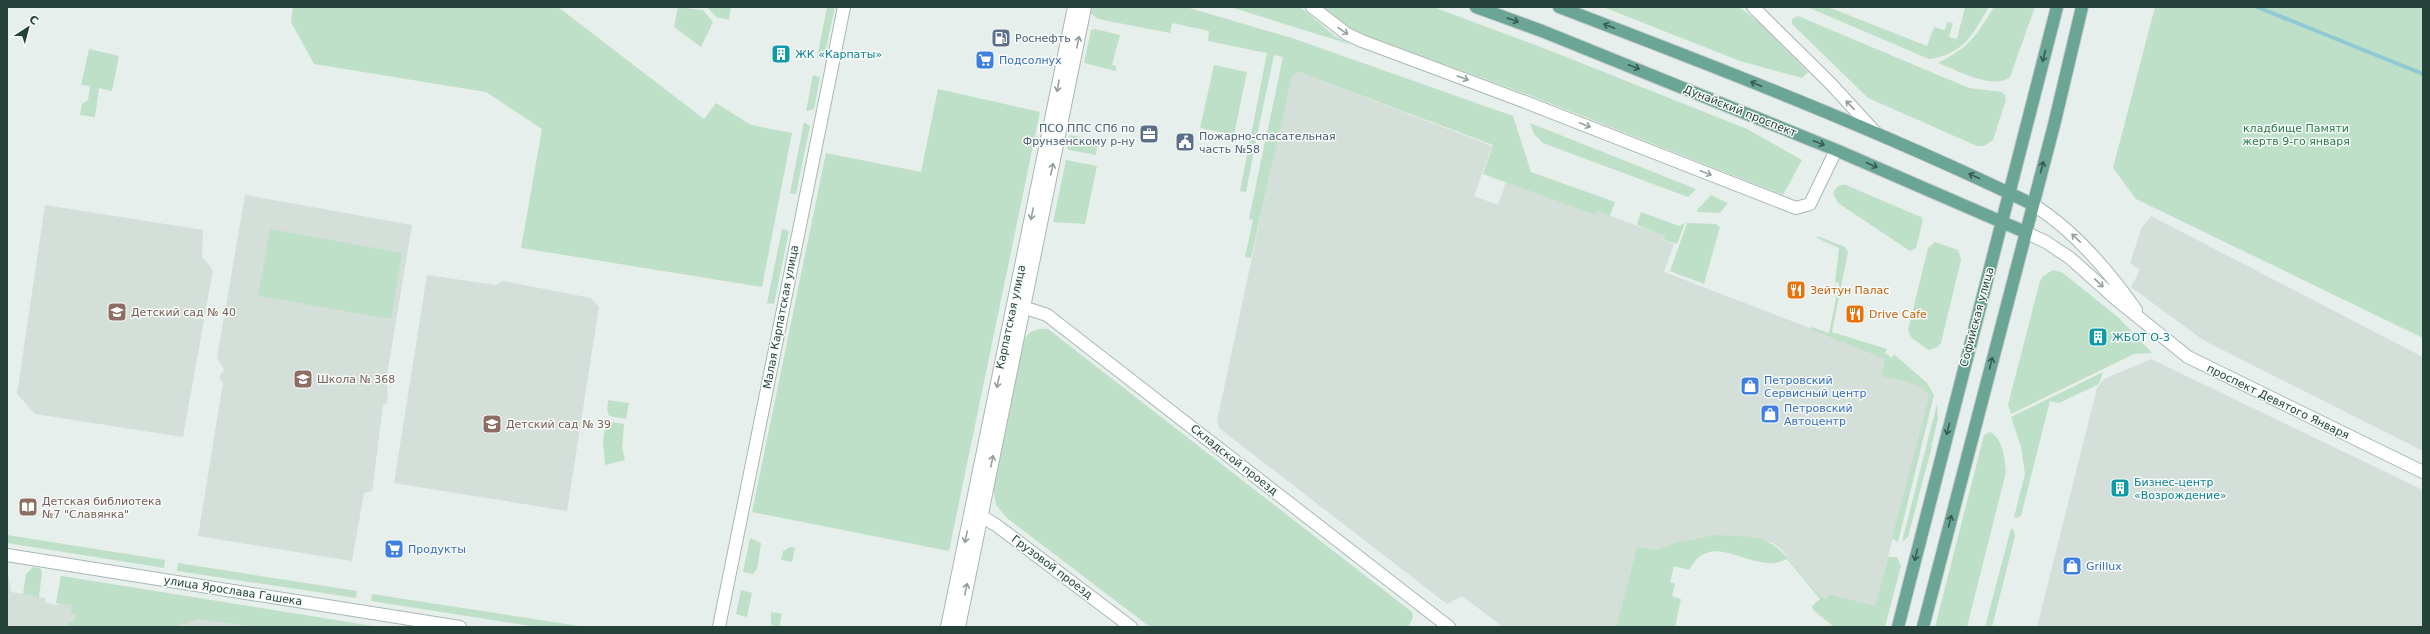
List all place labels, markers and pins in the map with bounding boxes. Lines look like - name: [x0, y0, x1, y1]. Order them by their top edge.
- fuel station icon: Роснефть: [990, 27, 1012, 49]
- place label: Роснефть: [1015, 32, 1071, 45]
- building icon: ЖК «Карпаты»: [770, 43, 792, 65]
- place label: ЖК «Карпаты»: [795, 48, 882, 61]
- supermarket icon: Подсолнух: [974, 49, 996, 71]
- place label: Подсолнух: [999, 54, 1062, 67]
- place label: ПСО ППС СПб по Фрунзенскому р-ну: [1023, 122, 1135, 148]
- office icon: ПСО ППС СПб по Фрунзенскому р-ну: [1138, 123, 1160, 145]
- place label: Пожарно-спасательная часть №58: [1199, 130, 1336, 156]
- public building icon: Пожарно-спасательная часть №58: [1174, 131, 1196, 153]
- restaurant icon: Зейтун Палас: [1785, 279, 1807, 301]
- place label: Зейтун Палас: [1810, 284, 1889, 297]
- school or university icon: Детский сад № 40: [106, 301, 128, 323]
- restaurant icon: Drive Cafe: [1844, 303, 1866, 325]
- place label: Детский сад № 40: [131, 306, 236, 319]
- place label: Drive Cafe: [1869, 308, 1927, 321]
- building icon: ЖБОТ О-3: [2087, 326, 2109, 348]
- place label: ЖБОТ О-3: [2112, 331, 2170, 344]
- school or university icon: Школа № 368: [292, 368, 314, 390]
- place label: Школа № 368: [317, 373, 395, 386]
- place label: Петровский Сервисный центр: [1764, 374, 1866, 400]
- shop icon: Петровский Сервисный центр: [1739, 375, 1761, 397]
- place label: Петровский Автоцентр: [1784, 402, 1853, 428]
- shop icon: Петровский Автоцентр: [1759, 403, 1781, 425]
- school or university icon: Детский сад № 39: [481, 413, 503, 435]
- place label: Детский сад № 39: [506, 418, 611, 431]
- place label: Бизнес-центр «Возрождение»: [2134, 476, 2227, 502]
- building icon: Бизнес-центр «Возрождение»: [2109, 477, 2131, 499]
- place label: Детская библиотека №7 "Славянка": [42, 495, 162, 521]
- library icon: Детская библиотека №7 "Славянка": [17, 496, 39, 518]
- supermarket icon: Продукты: [383, 538, 405, 560]
- place label: Продукты: [408, 543, 466, 556]
- shop icon: Grillux: [2061, 555, 2083, 577]
- place label: Grillux: [2086, 560, 2122, 573]

